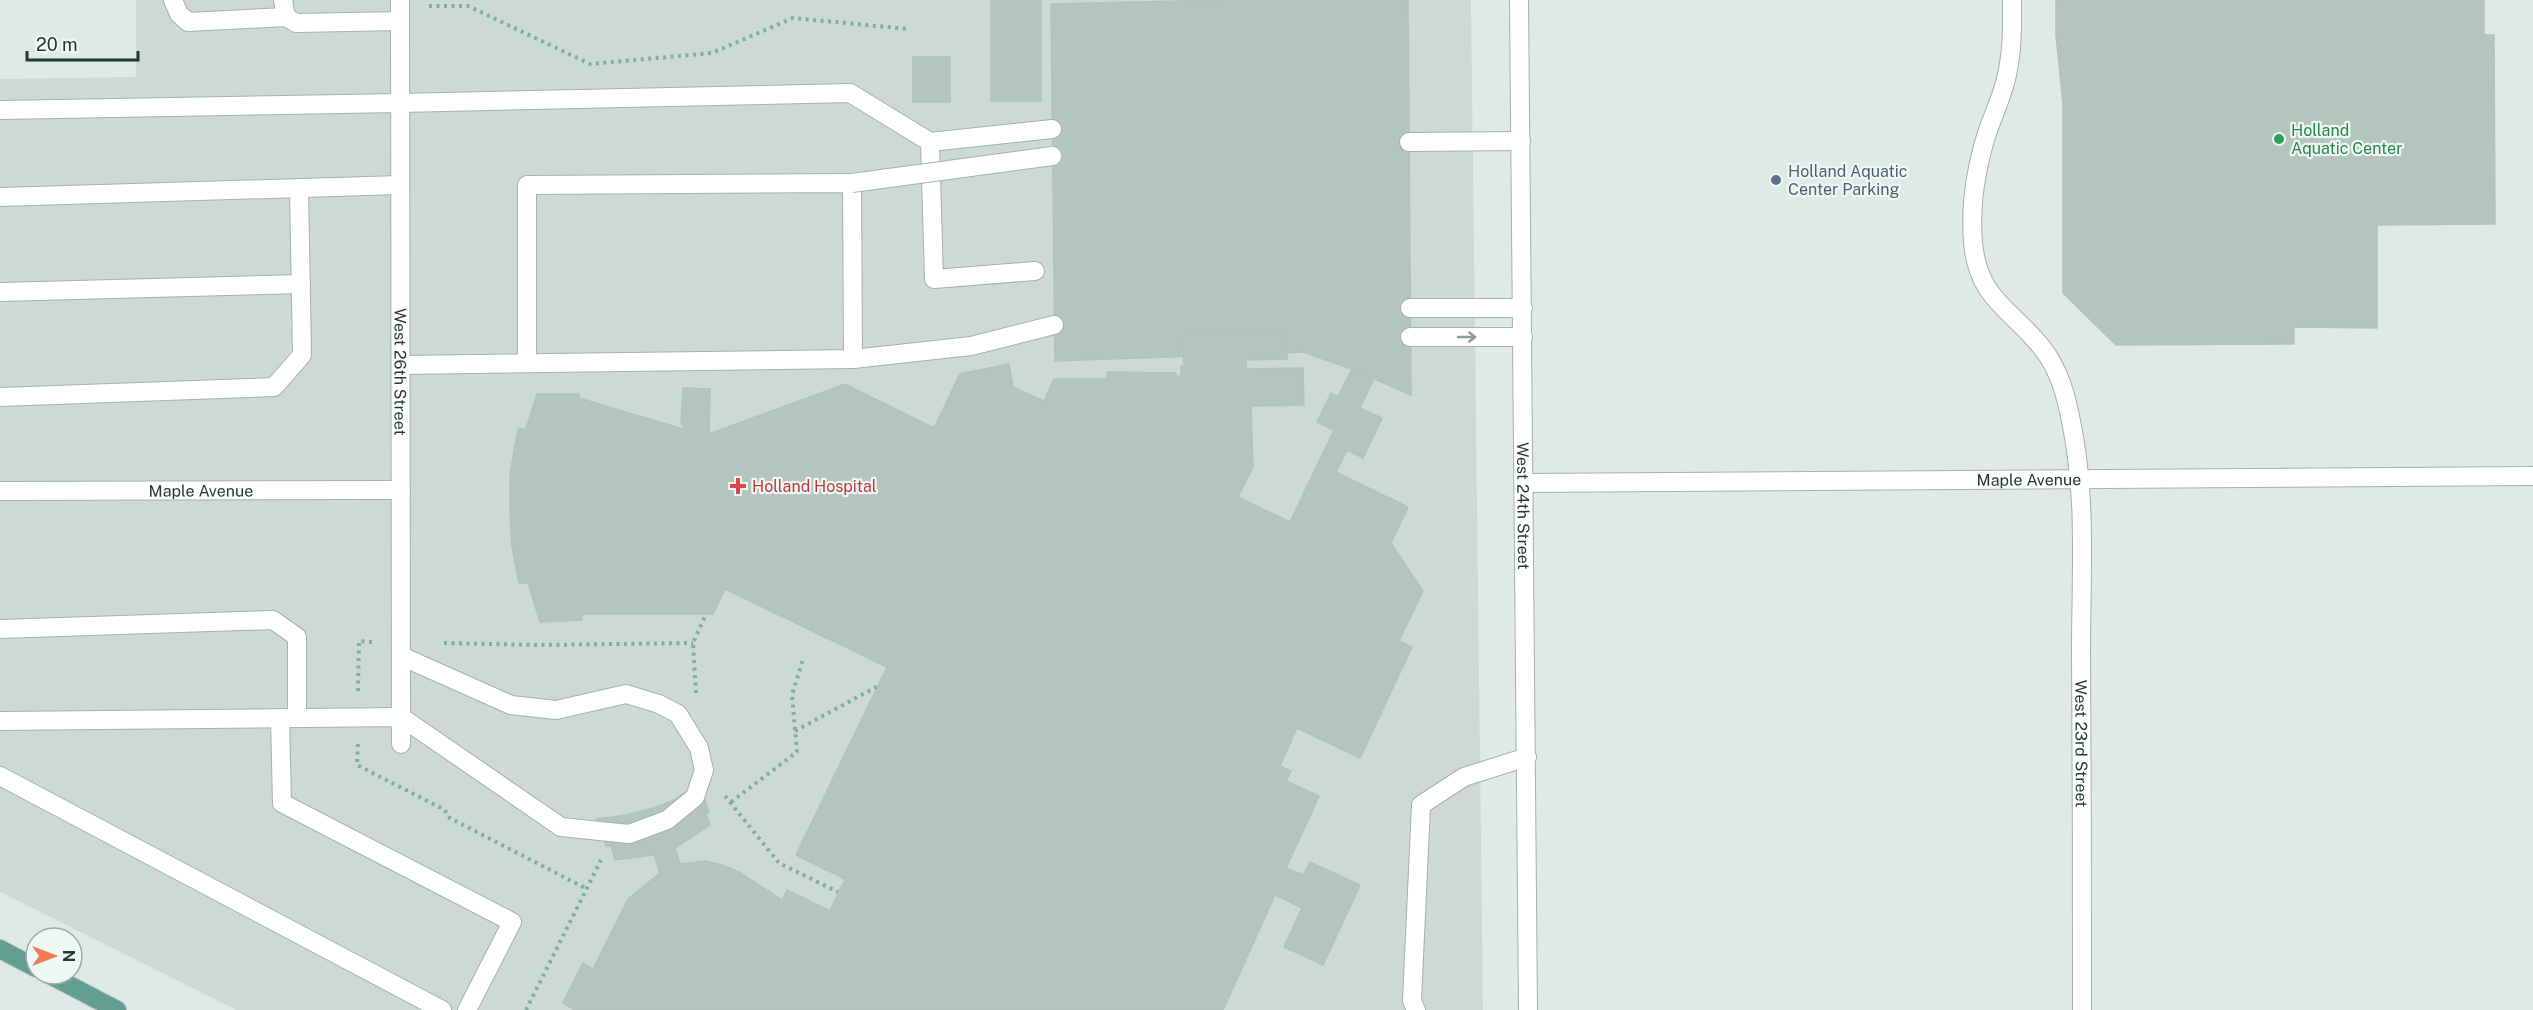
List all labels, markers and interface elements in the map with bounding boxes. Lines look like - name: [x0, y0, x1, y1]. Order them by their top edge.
- scale bar: [27, 24, 138, 62]
- text: 20 m: [36, 34, 78, 55]
- place label: Holland Aquatic Center: [2291, 121, 2402, 158]
- marker: Holland Aquatic Center: [2272, 132, 2286, 146]
- place label: Holland Aquatic Center Parking: [1788, 162, 1907, 199]
- marker: Holland Aquatic Center Parking: [1769, 173, 1783, 187]
- street label: West 26th Street: [390, 308, 410, 436]
- one-way arrow: [1456, 331, 1476, 343]
- street label: West 24th Street: [1513, 442, 1533, 570]
- street label: Maple Avenue: [1977, 470, 2081, 490]
- marker: Holland Hospital: [729, 477, 747, 495]
- place label: Holland Hospital: [752, 477, 877, 496]
- street label: Maple Avenue: [149, 481, 253, 501]
- street label: West 23rd Street: [2071, 680, 2091, 807]
- north arrow: [24, 926, 84, 986]
- text: N: [59, 950, 78, 962]

